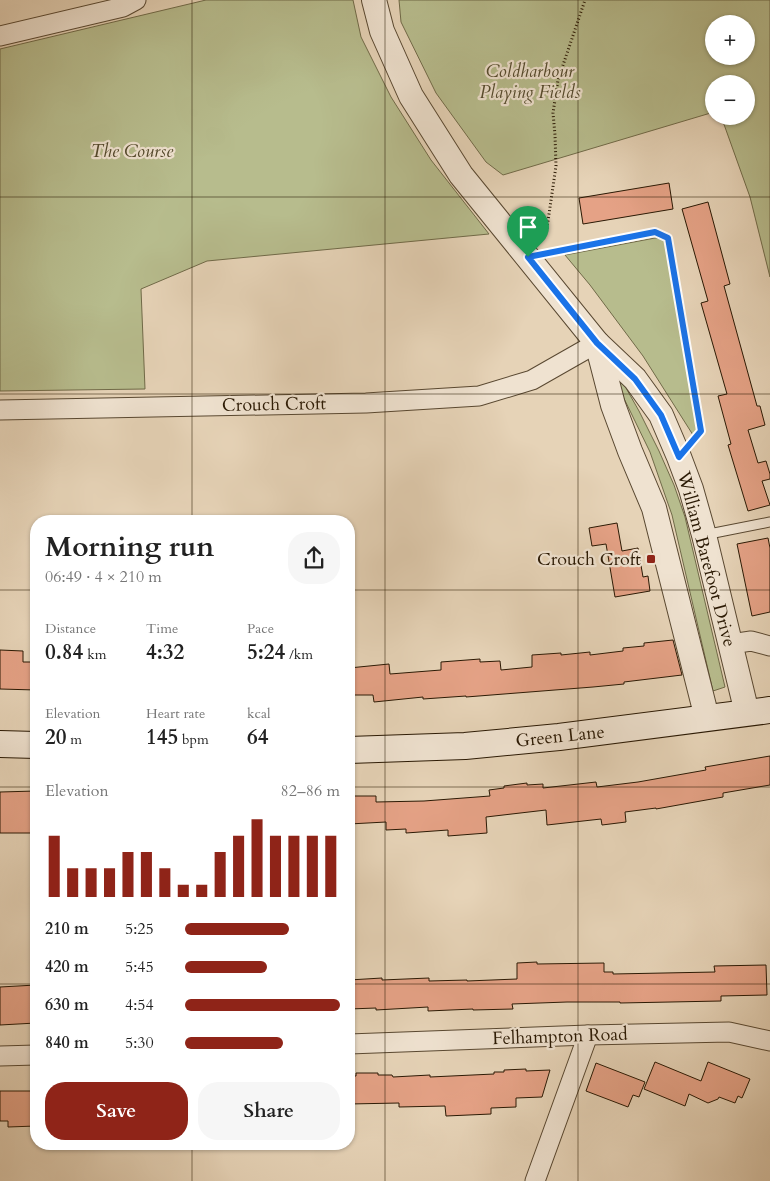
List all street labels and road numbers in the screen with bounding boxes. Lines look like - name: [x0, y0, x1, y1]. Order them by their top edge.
- street label: Crouch Croft: [222, 391, 327, 418]
- street label: William Barefoot Drive: [671, 468, 742, 650]
- street label: Green Lane: [514, 719, 606, 754]
- street label: Felhampton Road: [492, 1022, 629, 1051]

